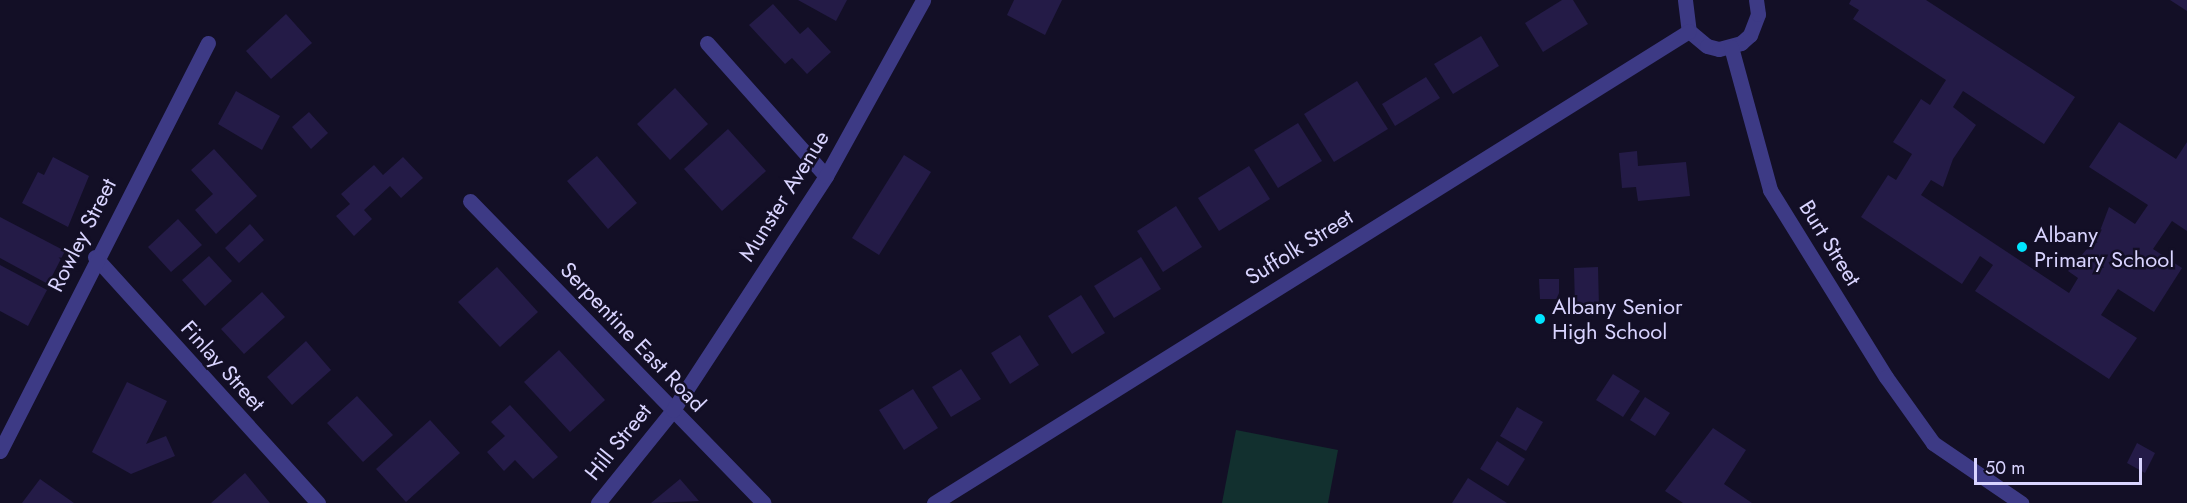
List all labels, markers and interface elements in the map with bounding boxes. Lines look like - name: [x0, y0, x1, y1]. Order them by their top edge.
- street label: Munster Avenue: [733, 126, 835, 266]
- street label: Rowley Street: [42, 174, 122, 296]
- street label: Burt Street: [1793, 195, 1867, 291]
- street label: Suffolk Street: [1240, 203, 1358, 291]
- place label: Albany Primary School: [2034, 221, 2174, 272]
- marker: Albany Primary School: [2015, 240, 2029, 254]
- street label: Serpentine East Road: [555, 257, 711, 417]
- place label: Albany Senior High School: [1552, 293, 1683, 344]
- marker: Albany Senior High School: [1533, 312, 1547, 326]
- street label: Finlay Street: [176, 315, 270, 417]
- street label: Hill Street: [579, 398, 657, 486]
- scale bar: [1977, 446, 2145, 484]
- text: 50 m: [1985, 455, 2025, 481]

